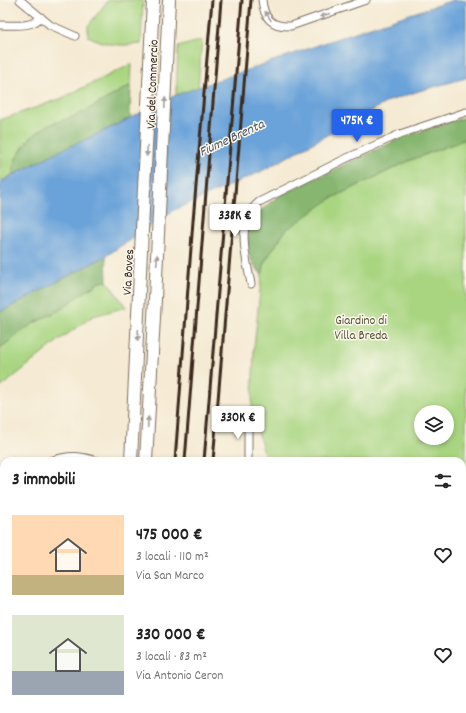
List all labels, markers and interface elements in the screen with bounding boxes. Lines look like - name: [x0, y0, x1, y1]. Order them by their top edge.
- one-way arrow: [264, 11, 272, 21]
- one-way arrow: [319, 12, 331, 18]
- street label: Via del Commercio: [142, 39, 165, 129]
- one-way arrow: [161, 97, 168, 109]
- pin: 475K €: [324, 109, 390, 143]
- text: 475K €: [341, 112, 373, 131]
- water label: Fiume Brenta: [196, 114, 269, 163]
- one-way arrow: [143, 145, 150, 157]
- pin: 338K €: [202, 204, 268, 238]
- text: 338K €: [219, 207, 252, 226]
- street label: Via Boves: [119, 249, 140, 296]
- one-way arrow: [154, 254, 161, 266]
- park label: Giardino di Villa Breda: [335, 312, 388, 346]
- one-way arrow: [135, 329, 141, 342]
- map controls: [414, 405, 454, 445]
- button: layers: [414, 405, 454, 445]
- pin: 330K €: [205, 406, 271, 440]
- text: 330K €: [221, 409, 255, 428]
- one-way arrow: [145, 416, 152, 428]
- text: 3 immobili: [12, 469, 75, 493]
- icon: filters: [432, 470, 454, 492]
- text: 475 000 €: [136, 524, 203, 548]
- icon: home: [44, 531, 92, 579]
- icon: heart: [432, 544, 454, 566]
- text: 3 locali · 110 m²: [136, 548, 209, 567]
- text: Via San Marco: [136, 567, 204, 586]
- text: 330 000 €: [136, 624, 205, 648]
- icon: home: [44, 631, 92, 679]
- icon: heart: [432, 644, 454, 666]
- text: 3 locali · 83 m²: [136, 648, 207, 667]
- text: Via Antonio Ceron: [136, 667, 223, 686]

